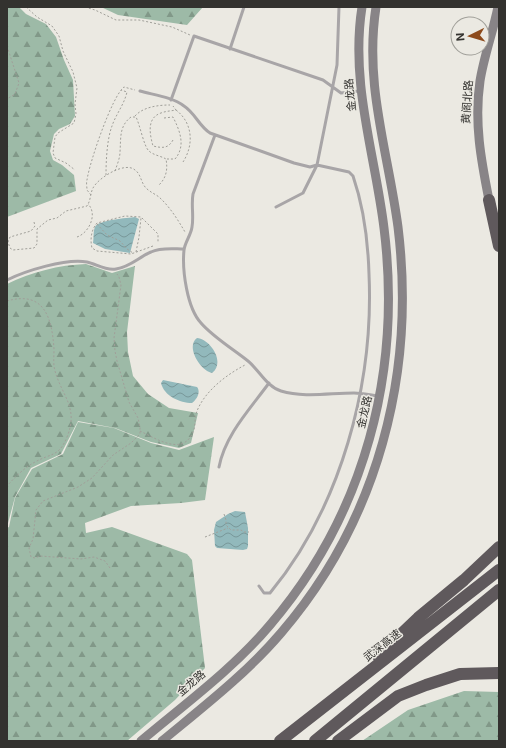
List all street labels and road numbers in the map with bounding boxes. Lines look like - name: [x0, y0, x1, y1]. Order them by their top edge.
- street label: 金龙路: [341, 78, 359, 112]
- street label: 黄阁北路: [458, 80, 476, 124]
- street label: 金龙路: [353, 394, 375, 430]
- street label: 武深高速: [360, 626, 404, 664]
- street label: 金龙路: [174, 667, 208, 699]

